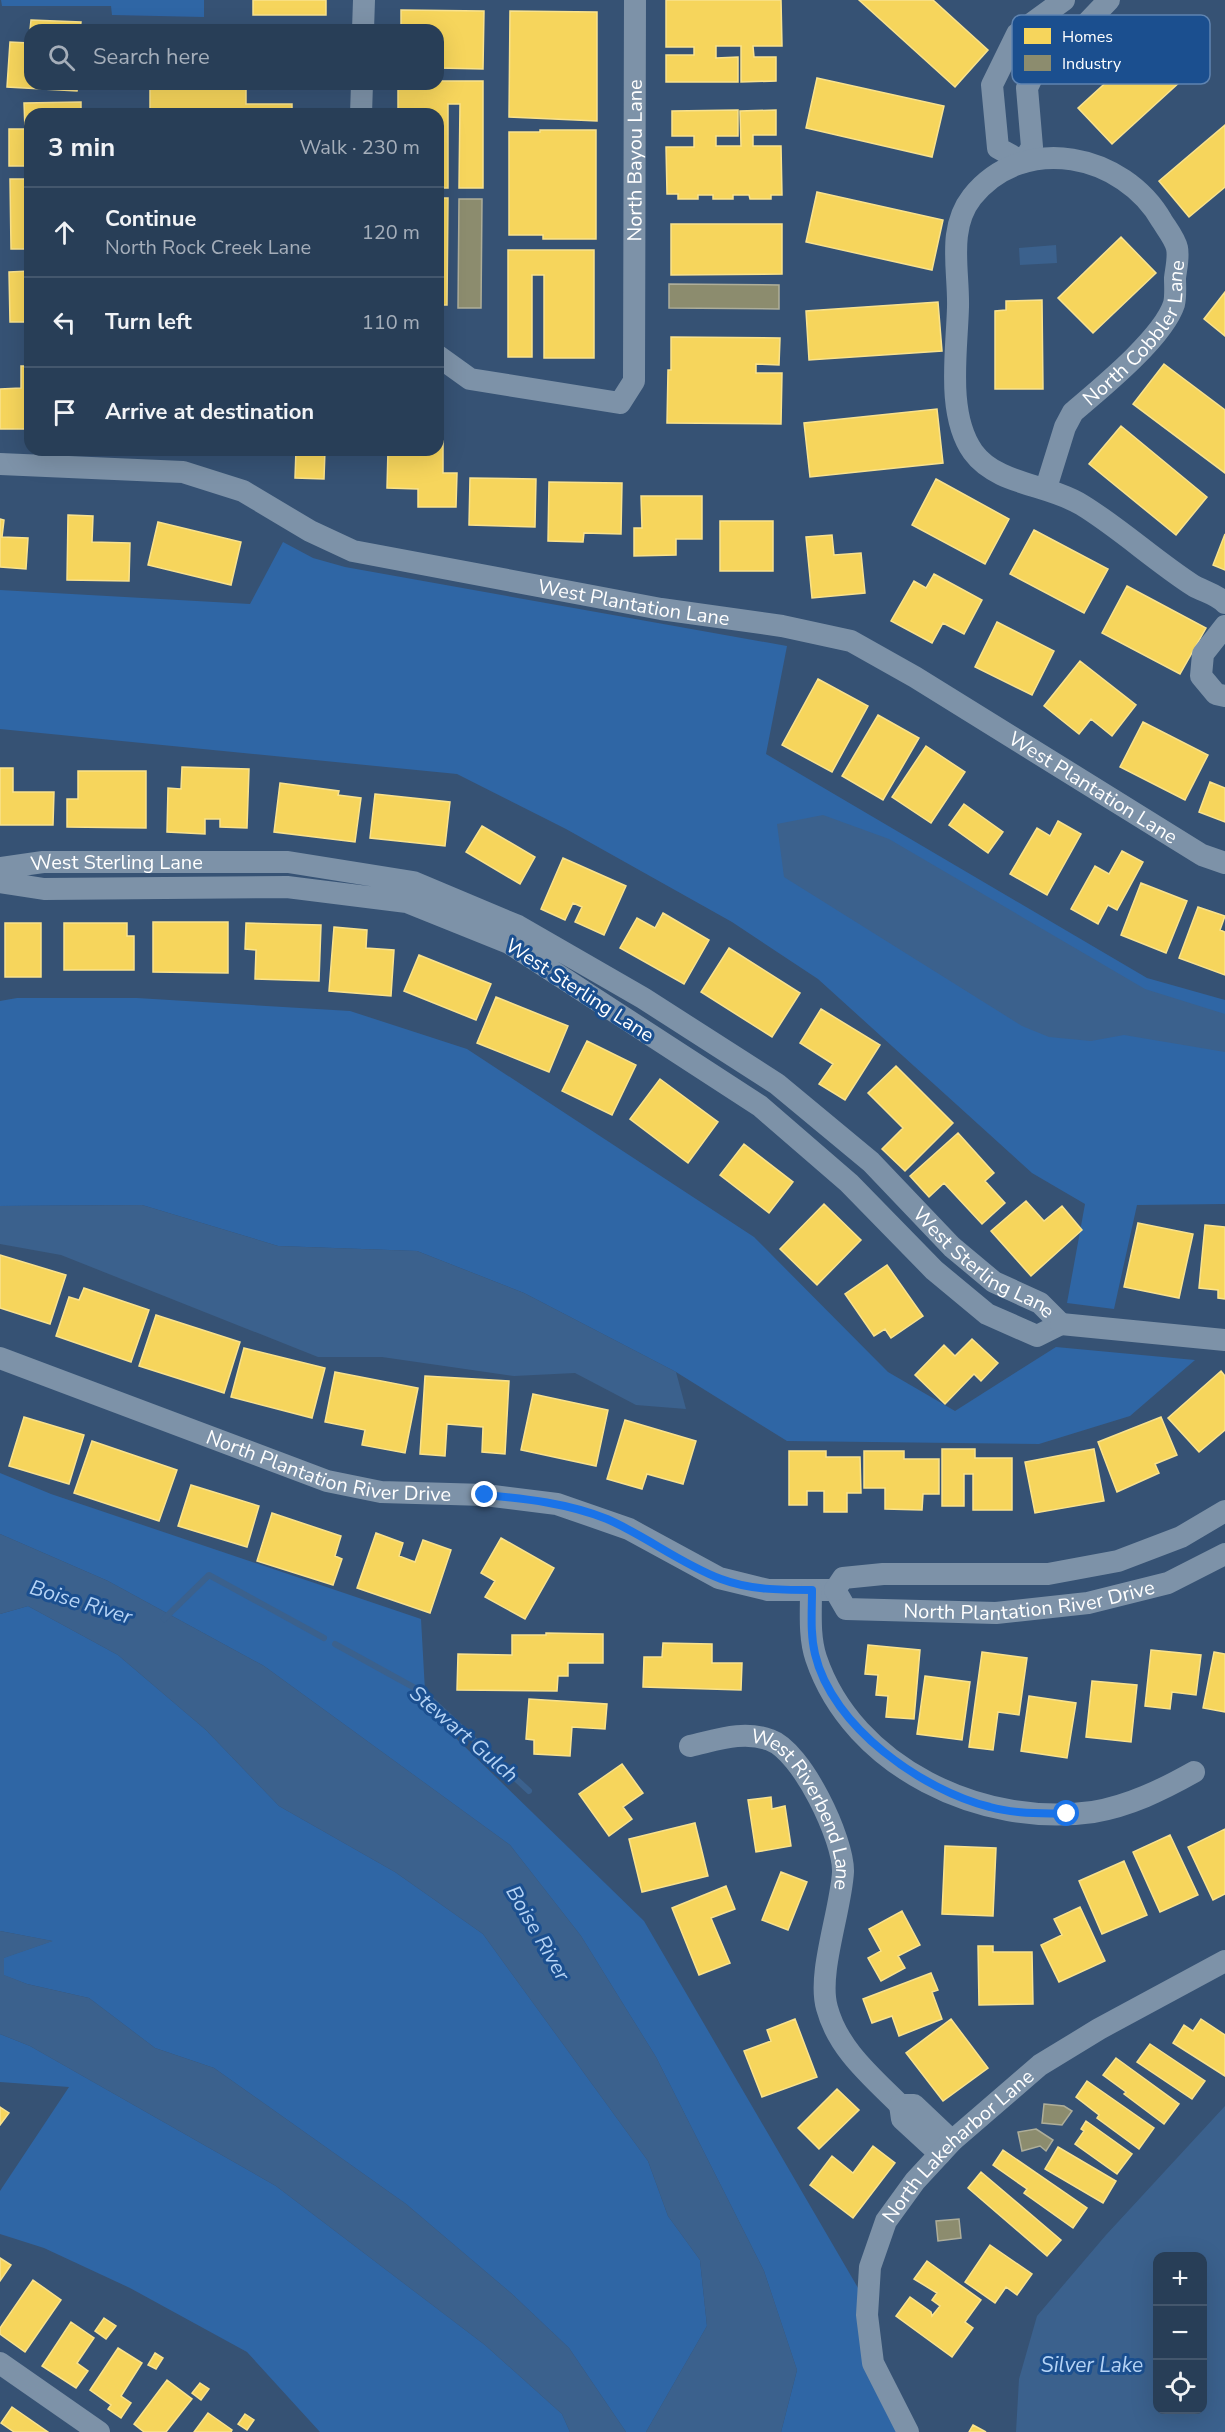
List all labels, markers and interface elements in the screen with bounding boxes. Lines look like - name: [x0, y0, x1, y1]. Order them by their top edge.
- legend: [1012, 15, 1210, 84]
- search box: [24, 24, 444, 90]
- text: Homes: [1062, 26, 1113, 48]
- icon: search: [45, 41, 78, 74]
- text: Search here: [93, 42, 210, 72]
- text: Industry: [1062, 53, 1122, 75]
- street label: North Bayou Lane: [621, 79, 649, 242]
- text: 3 min: [48, 130, 115, 165]
- text: Walk · 230 m: [300, 134, 420, 161]
- text: Continue: [105, 204, 196, 234]
- icon: ahead: [48, 216, 81, 249]
- text: 120 m: [362, 219, 420, 246]
- text: North Rock Creek Lane: [105, 234, 311, 261]
- street label: North Cobbler Lane: [1077, 258, 1191, 412]
- icon: left: [48, 306, 81, 339]
- text: Turn left: [105, 307, 192, 337]
- text: 110 m: [362, 309, 420, 336]
- icon: arrive: [48, 396, 81, 429]
- text: Arrive at destination: [105, 397, 314, 427]
- street label: West Plantation Lane: [536, 573, 731, 632]
- street label: West Plantation Lane: [1003, 725, 1183, 851]
- street label: West Sterling Lane: [29, 848, 203, 878]
- street label: West Sterling Lane: [500, 932, 659, 1049]
- street label: West Sterling Lane: [907, 1201, 1061, 1324]
- street label: North Plantation River Drive: [202, 1424, 451, 1508]
- route end: [471, 1481, 497, 1507]
- water label: Boise River: [26, 1573, 136, 1631]
- street label: North Plantation River Drive: [903, 1574, 1157, 1627]
- water label: Stewart Gulch: [404, 1679, 524, 1789]
- street label: West Riverbend Lane: [748, 1723, 856, 1892]
- route start: [1053, 1800, 1079, 1826]
- water label: Boise River: [499, 1880, 577, 1986]
- street label: North Lakeharbor Lane: [876, 2063, 1040, 2228]
- map controls: [1153, 2252, 1207, 2414]
- button: +: [1153, 2252, 1207, 2306]
- button: −: [1153, 2306, 1207, 2360]
- water label: Silver Lake: [1041, 2351, 1143, 2379]
- button: locate: [1153, 2360, 1207, 2414]

